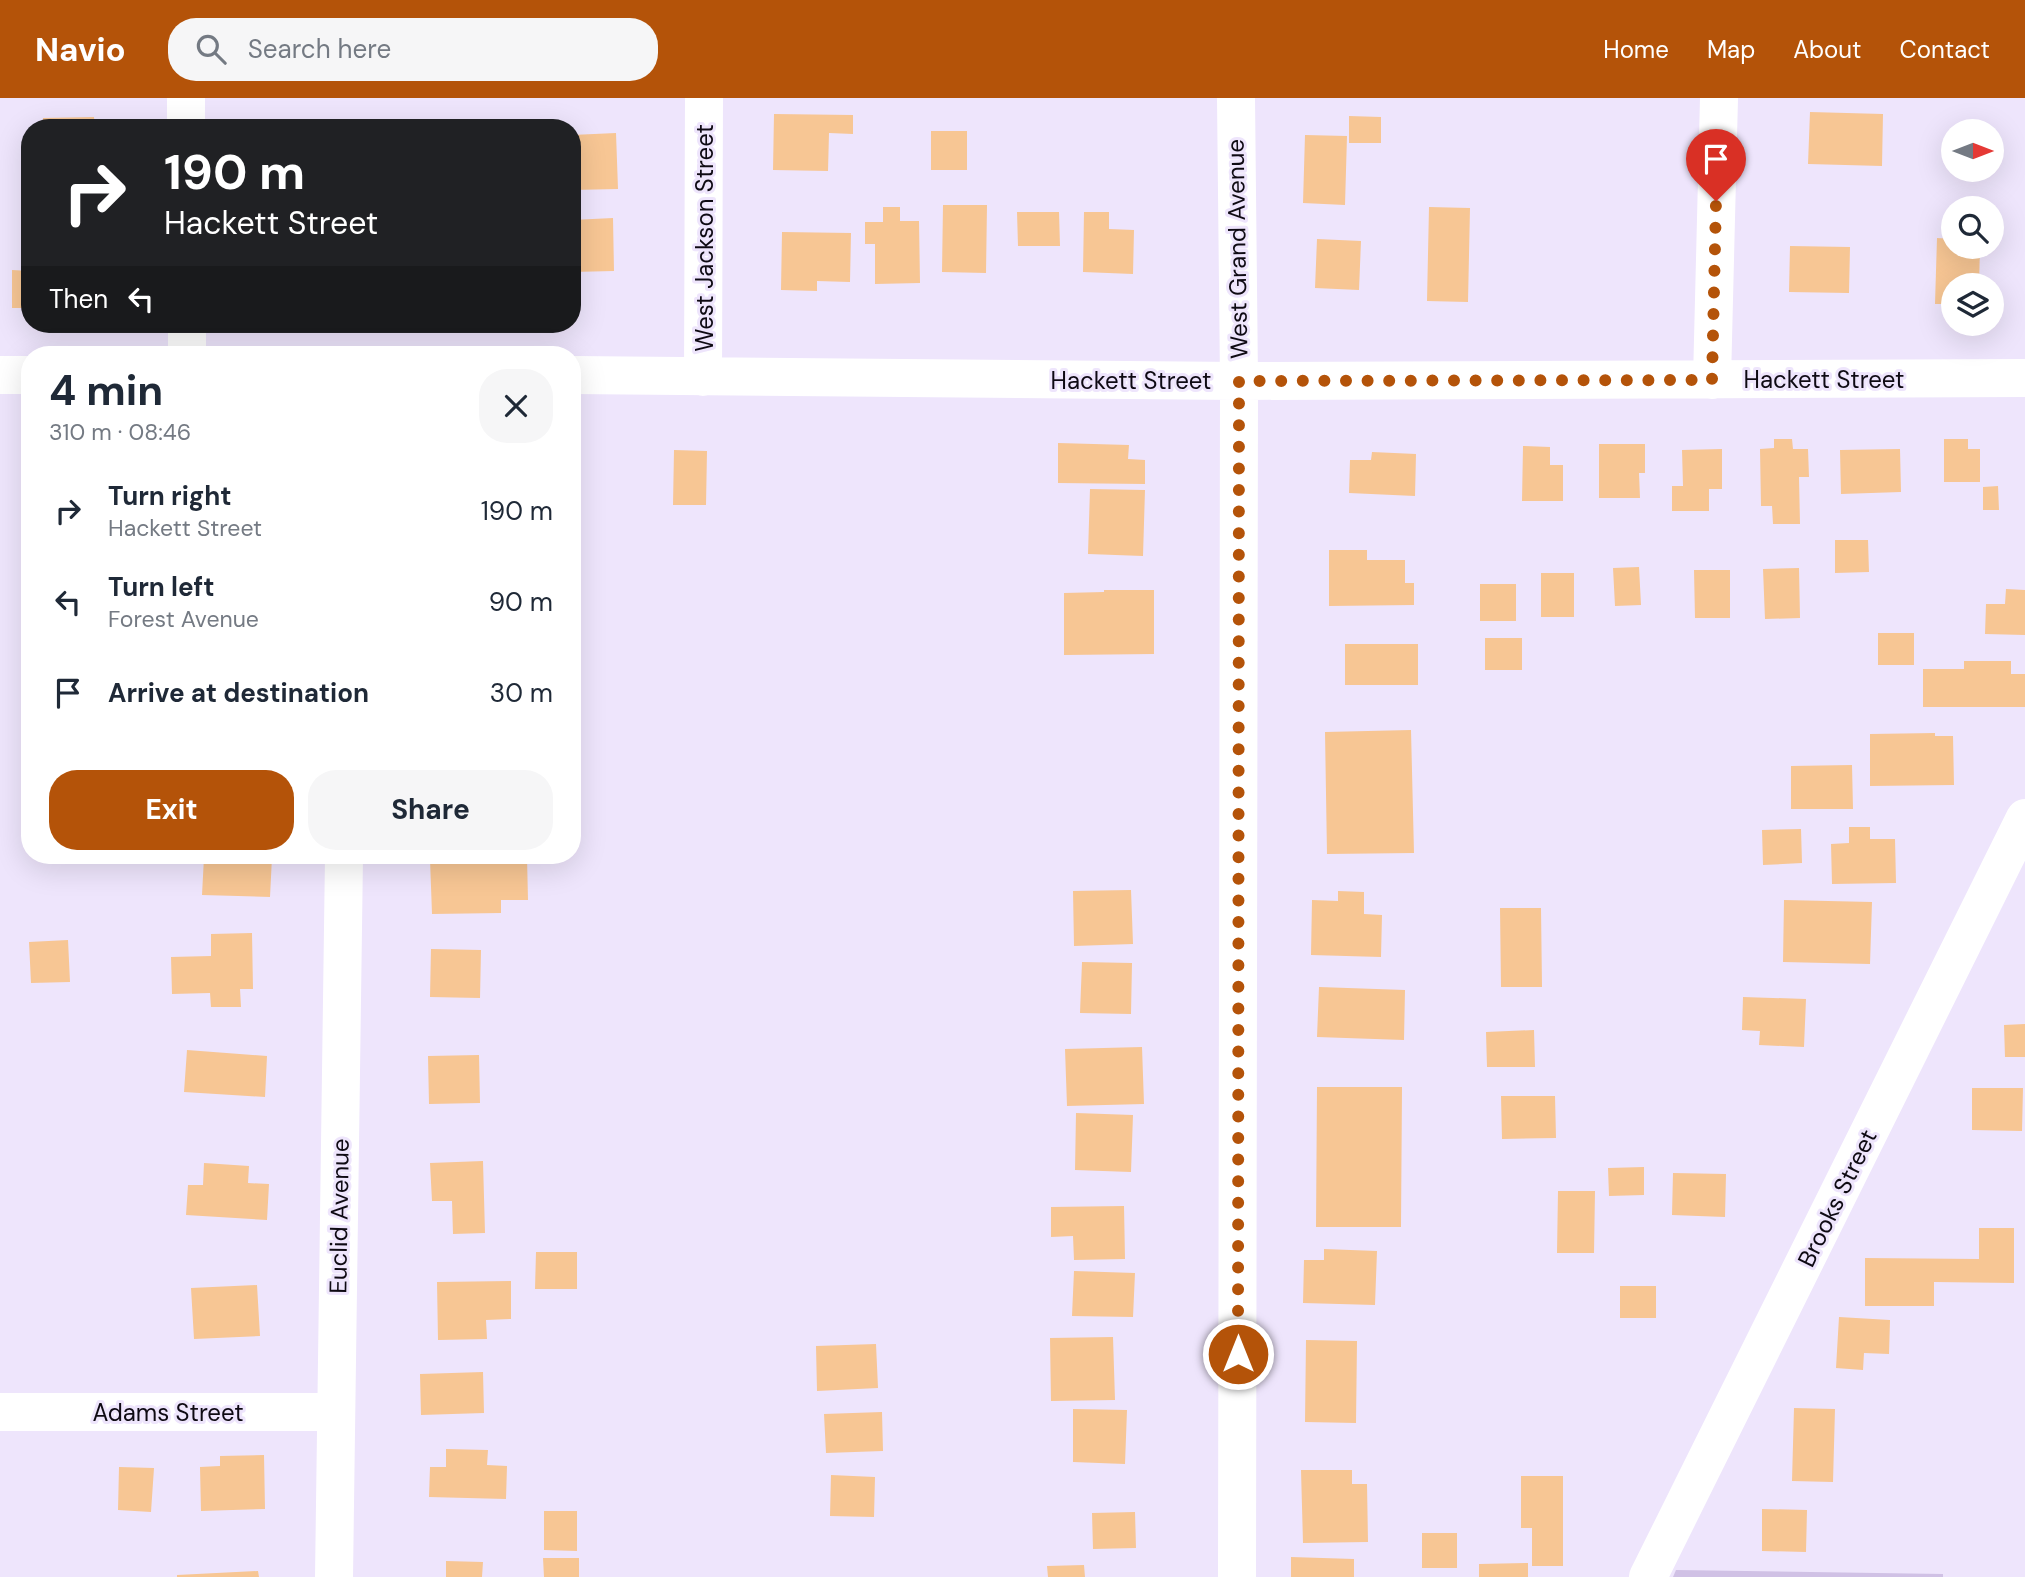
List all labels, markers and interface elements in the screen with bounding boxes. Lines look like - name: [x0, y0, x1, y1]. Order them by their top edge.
- search box: [168, 18, 658, 81]
- text: Navio: [35, 28, 126, 71]
- icon: search: [192, 30, 230, 68]
- text: Search here: [248, 32, 391, 66]
- text: Home: [1603, 34, 1669, 65]
- text: Map: [1707, 34, 1755, 65]
- text: About: [1793, 34, 1862, 65]
- text: Contact: [1900, 34, 1990, 65]
- north arrow: [1941, 119, 2004, 182]
- map controls: [1941, 119, 2004, 336]
- street label: West Jackson Street: [689, 124, 720, 352]
- pin: [1686, 129, 1746, 201]
- street label: West Grand Avenue: [1220, 139, 1254, 359]
- text: 190 m: [164, 140, 305, 204]
- icon: arrive: [1697, 140, 1735, 178]
- icon: right: [49, 147, 140, 238]
- button: search: [1941, 196, 2004, 259]
- text: Hackett Street: [164, 202, 378, 244]
- button: layers: [1941, 273, 2004, 336]
- icon: left: [122, 280, 160, 318]
- text: Then: [49, 282, 108, 316]
- text: 4 min: [49, 363, 163, 418]
- street label: Hackett Street: [1744, 364, 1904, 395]
- street label: Hackett Street: [1051, 365, 1211, 396]
- button: close: [479, 369, 553, 443]
- text: 310 m · 08:46: [49, 417, 191, 447]
- text: Turn right: [108, 479, 232, 513]
- icon: right: [49, 492, 87, 530]
- text: 190 m: [481, 494, 553, 528]
- text: Hackett Street: [108, 513, 262, 543]
- text: Turn left: [108, 570, 215, 604]
- icon: left: [49, 583, 87, 621]
- text: 90 m: [489, 585, 553, 619]
- text: Forest Avenue: [108, 604, 259, 634]
- icon: arrive: [49, 674, 87, 712]
- text: Arrive at destination: [108, 676, 369, 710]
- text: 30 m: [490, 676, 553, 710]
- button: Exit: [49, 770, 294, 850]
- button: Share: [308, 770, 553, 850]
- street label: Brooks Street: [1790, 1124, 1884, 1272]
- street label: Euclid Avenue: [322, 1138, 356, 1294]
- position arrow: [1201, 1317, 1275, 1391]
- street label: Adams Street: [92, 1397, 244, 1428]

